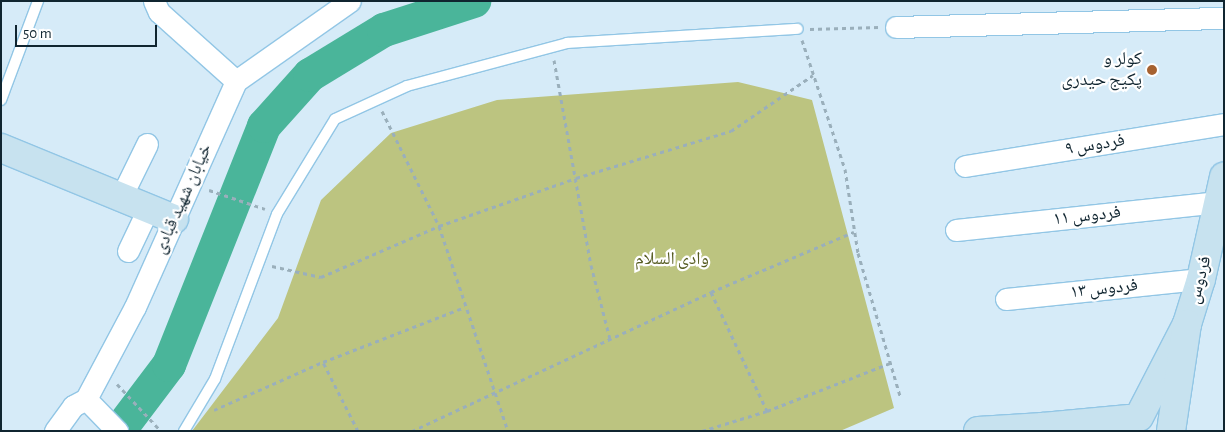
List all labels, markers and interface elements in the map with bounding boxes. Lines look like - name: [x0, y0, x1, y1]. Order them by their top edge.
- scale bar: [18, 15, 160, 47]
- text: 50 m: [23, 26, 52, 41]
- place label: کولر و پکیج حیدری: [1062, 49, 1142, 92]
- marker: کولر و پکیج حیدری: [1146, 64, 1158, 76]
- street label: فردوس ۹: [1064, 130, 1126, 160]
- street label: خیابان شهید قبادی: [149, 141, 217, 257]
- street label: فردوس ۱۱: [1052, 202, 1122, 230]
- park label: وادی السلام: [635, 248, 709, 270]
- street label: فردوس: [1183, 254, 1217, 306]
- street label: فردوس ۱۳: [1069, 275, 1139, 303]

